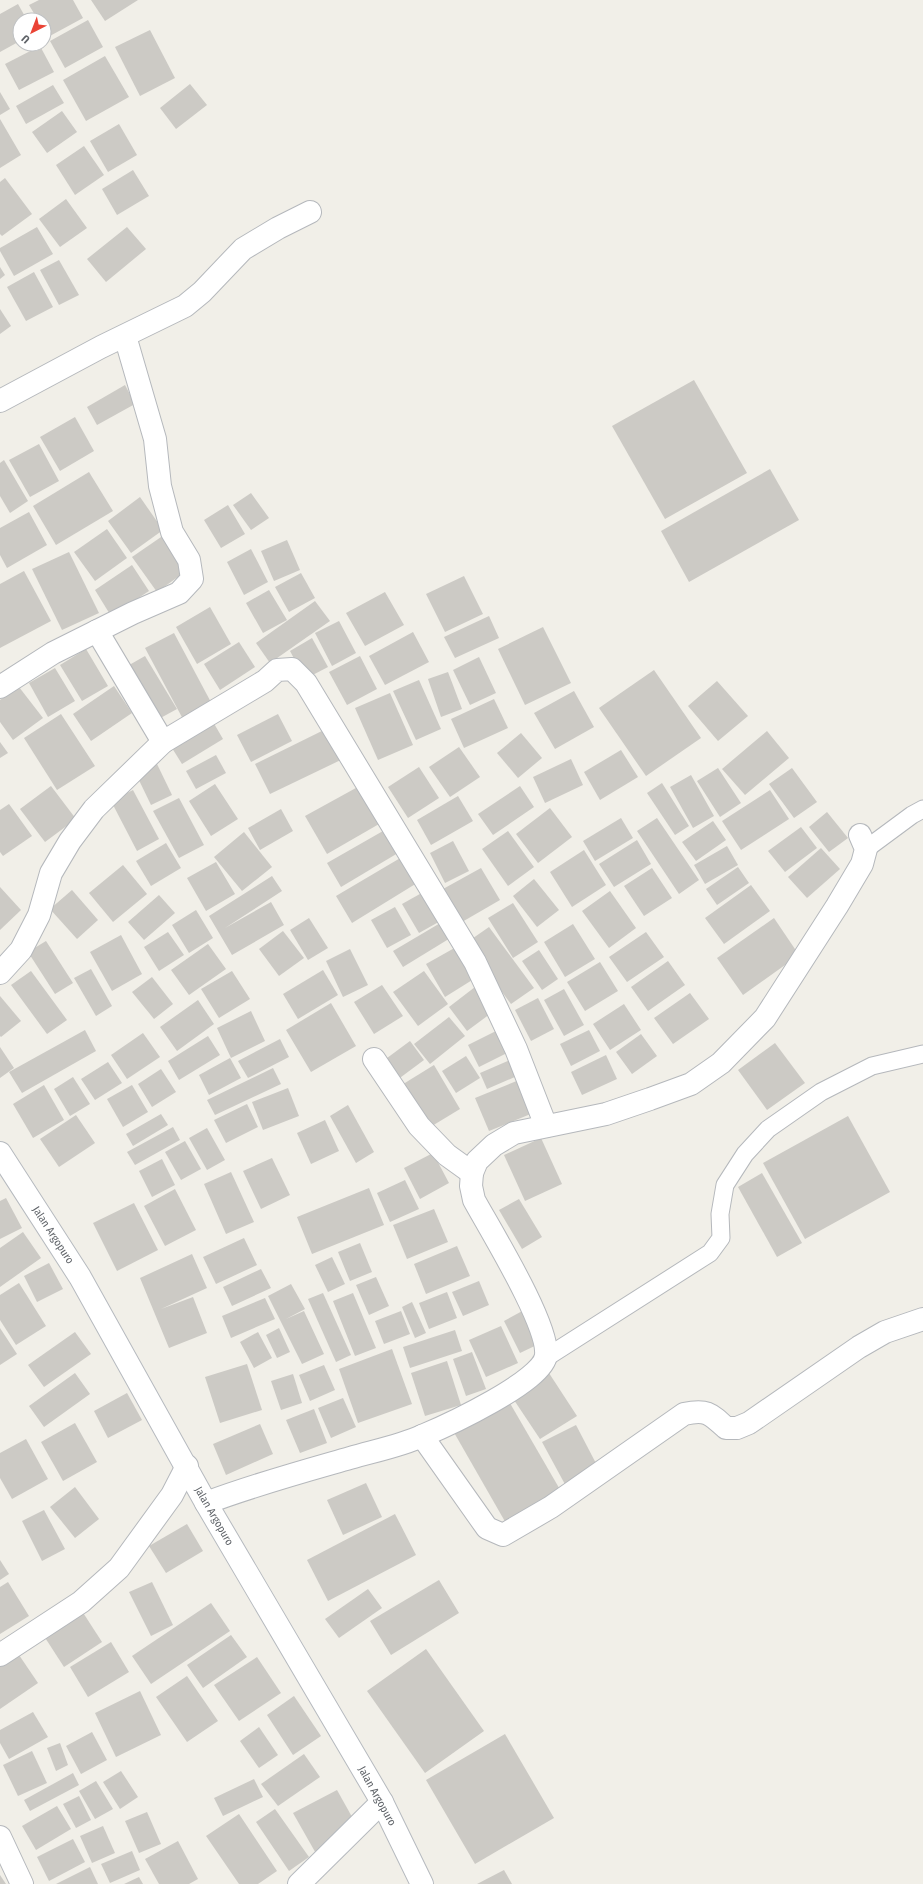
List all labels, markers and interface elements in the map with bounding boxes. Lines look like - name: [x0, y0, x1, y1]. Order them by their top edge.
- north arrow: [12, 12, 52, 52]
- text: U: [19, 32, 32, 46]
- street label: Jalan Argopuro: [30, 1204, 77, 1266]
- street label: Jalan Argopuro: [192, 1484, 236, 1548]
- street label: Jalan Argopuro: [355, 1764, 399, 1828]

